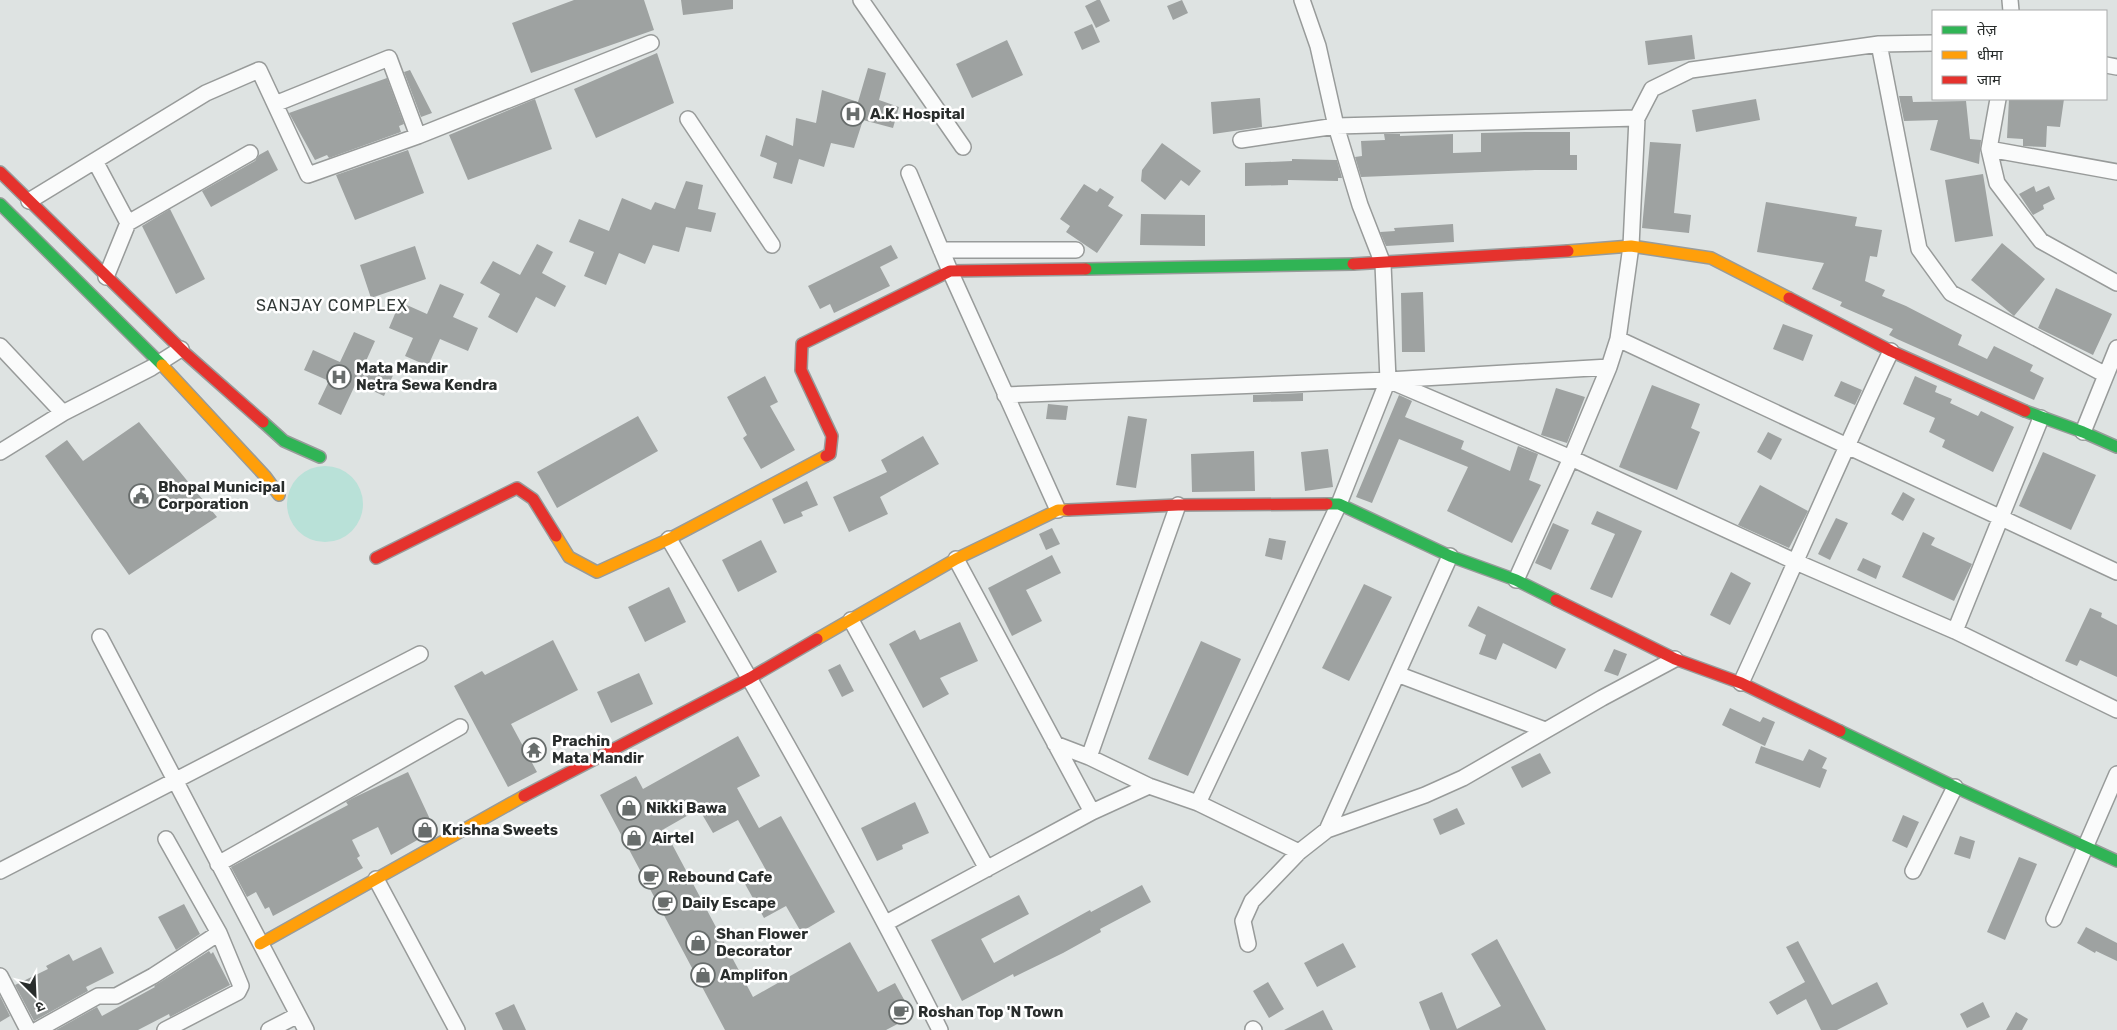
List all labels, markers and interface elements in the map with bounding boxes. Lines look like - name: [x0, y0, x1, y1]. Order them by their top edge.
- legend: [1932, 10, 2107, 100]
- text: तेज़: [1977, 21, 1998, 39]
- text: धीमा: [1977, 46, 2004, 64]
- text: जाम: [1977, 71, 2002, 89]
- hospital icon: A.K. Hospital: [840, 101, 866, 127]
- place label: A.K. Hospital: [870, 105, 965, 123]
- district label: SANJAY COMPLEX: [256, 296, 408, 315]
- place label: Mata Mandir Netra Sewa Kendra: [356, 359, 498, 394]
- hospital icon: Mata Mandir Netra Sewa Kendra: [326, 364, 352, 390]
- place label: Bhopal Municipal Corporation: [158, 478, 285, 513]
- public building icon: Bhopal Municipal Corporation: [128, 483, 154, 509]
- place label: Prachin Mata Mandir: [552, 732, 644, 767]
- temple icon: Prachin Mata Mandir: [521, 737, 547, 763]
- shop icon: Nikki Bawa: [616, 795, 642, 821]
- place label: Nikki Bawa: [646, 799, 727, 817]
- shop icon: Krishna Sweets: [412, 817, 438, 843]
- place label: Krishna Sweets: [442, 821, 558, 839]
- shop icon: Airtel: [621, 825, 647, 851]
- place label: Airtel: [652, 829, 694, 847]
- cafe icon: Rebound Cafe: [638, 864, 664, 890]
- place label: Rebound Cafe: [668, 868, 773, 886]
- cafe icon: Daily Escape: [652, 890, 678, 916]
- place label: Daily Escape: [682, 894, 776, 912]
- place label: Shan Flower Decorator: [716, 925, 808, 960]
- shop icon: Shan Flower Decorator: [685, 930, 711, 956]
- shop icon: Amplifon: [690, 962, 716, 988]
- place label: Amplifon: [720, 966, 788, 984]
- north arrow: [10, 970, 60, 1020]
- text: उ: [32, 997, 47, 1016]
- cafe icon: Roshan Top 'N Town: [888, 999, 914, 1025]
- place label: Roshan Top 'N Town: [918, 1003, 1063, 1021]

